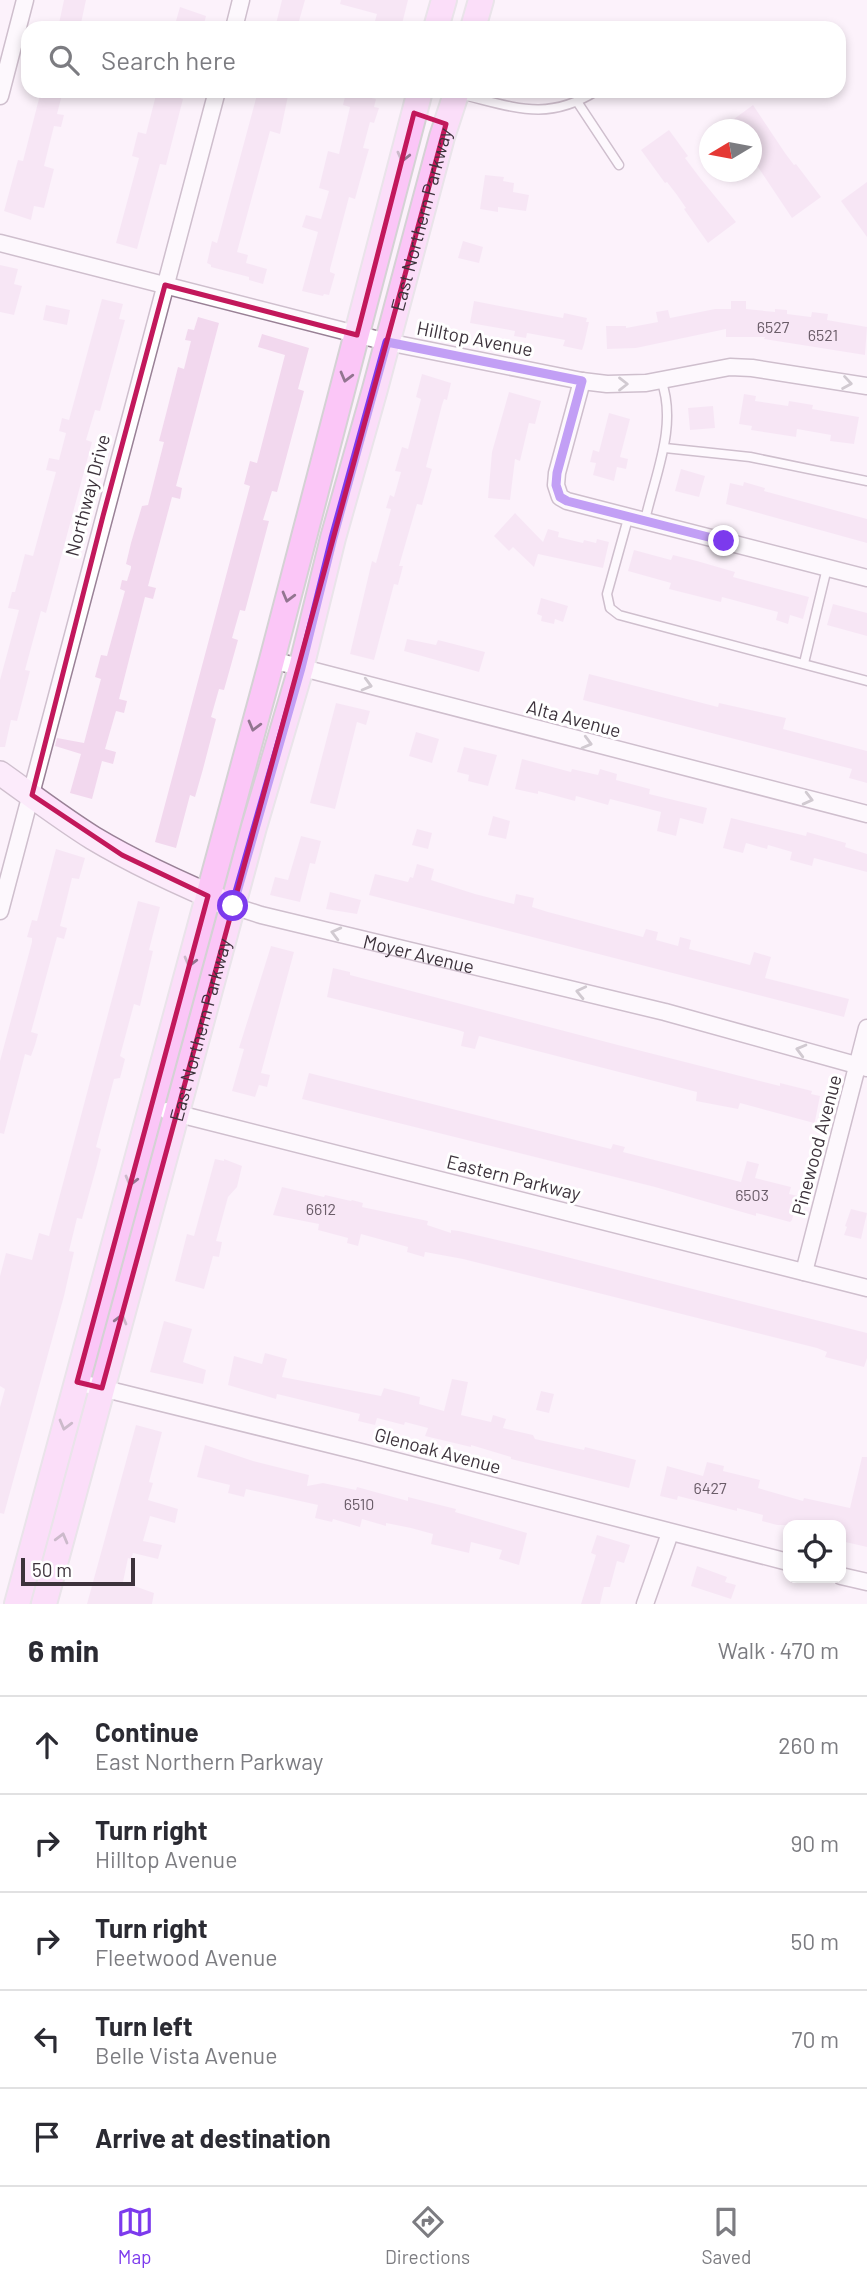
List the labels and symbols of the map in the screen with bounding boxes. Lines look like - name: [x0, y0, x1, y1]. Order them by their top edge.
- north arrow: [699, 119, 762, 182]
- street label: East Northern Parkway: [385, 124, 456, 313]
- one-way arrow: [397, 151, 411, 163]
- street label: Hilltop Avenue: [415, 315, 535, 361]
- house number: 6527: [757, 317, 790, 336]
- house number: 6521: [808, 325, 838, 344]
- one-way arrow: [340, 371, 354, 383]
- one-way arrow: [841, 375, 853, 390]
- one-way arrow: [618, 376, 628, 392]
- street label: Northway Drive: [60, 431, 114, 559]
- route end: [708, 525, 739, 556]
- one-way arrow: [282, 591, 296, 603]
- one-way arrow: [361, 677, 373, 691]
- street label: Alta Avenue: [524, 694, 624, 742]
- one-way arrow: [248, 719, 262, 731]
- one-way arrow: [581, 735, 593, 749]
- one-way arrow: [802, 791, 814, 805]
- route start: [217, 890, 248, 921]
- one-way arrow: [330, 927, 342, 941]
- street label: Moyer Avenue: [361, 929, 477, 977]
- street label: East Northern Parkway: [163, 935, 235, 1124]
- one-way arrow: [184, 956, 198, 968]
- one-way arrow: [575, 986, 587, 1000]
- one-way arrow: [795, 1043, 807, 1058]
- street label: Pinewood Avenue: [786, 1072, 846, 1218]
- street label: Eastern Parkway: [445, 1149, 584, 1205]
- one-way arrow: [124, 1175, 139, 1187]
- house number: 6503: [735, 1185, 769, 1204]
- house number: 6612: [306, 1199, 336, 1218]
- one-way arrow: [113, 1313, 127, 1325]
- one-way arrow: [59, 1419, 73, 1431]
- street label: Glenoak Avenue: [372, 1422, 504, 1478]
- house number: 6427: [693, 1478, 727, 1497]
- house number: 6510: [344, 1494, 374, 1513]
- one-way arrow: [53, 1532, 68, 1544]
- scale bar: [21, 1555, 135, 1587]

